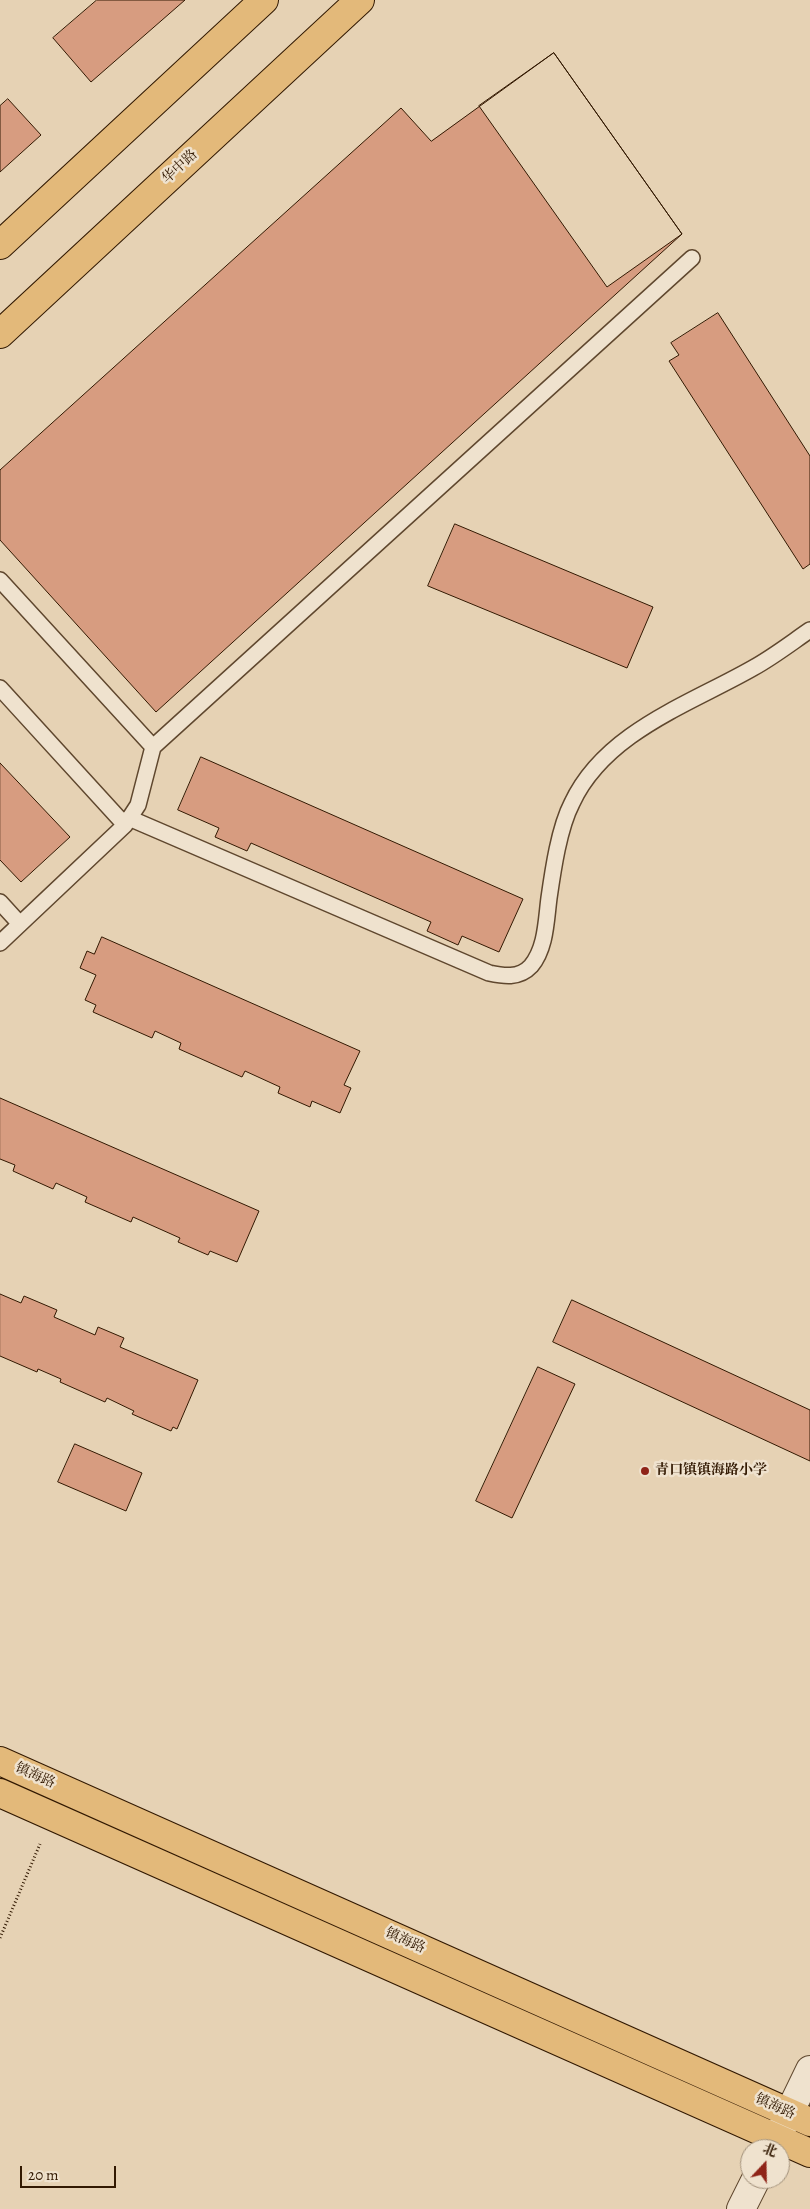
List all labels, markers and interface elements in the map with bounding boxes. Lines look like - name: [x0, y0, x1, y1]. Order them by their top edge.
- street label: 华中路: [159, 147, 201, 187]
- place label: 青口镇镇海路小学: [655, 1463, 767, 1479]
- marker: 青口镇镇海路小学: [639, 1465, 651, 1477]
- street label: 镇海路: [12, 1760, 58, 1792]
- street label: 镇海路: [382, 1925, 428, 1957]
- street label: 镇海路: [752, 2091, 798, 2123]
- north arrow: [740, 2139, 790, 2189]
- text: 北: [760, 2139, 780, 2162]
- scale bar: [22, 2156, 119, 2188]
- text: 20 m: [28, 2165, 59, 2185]

